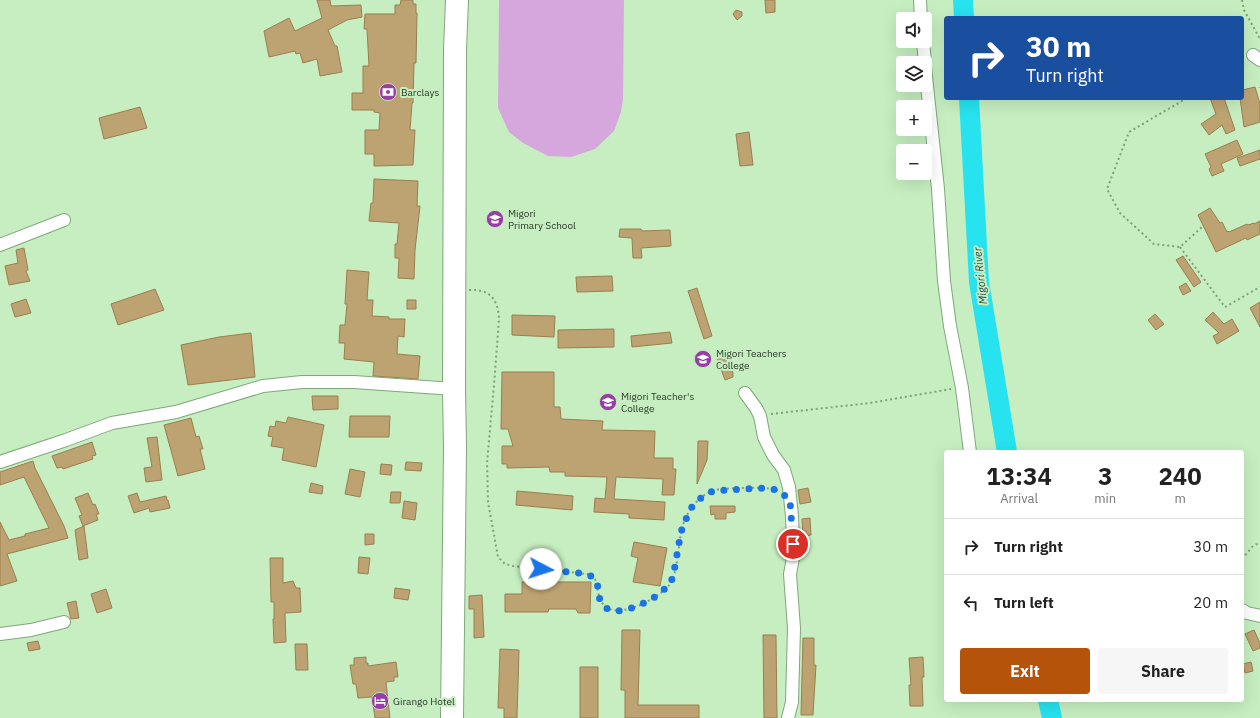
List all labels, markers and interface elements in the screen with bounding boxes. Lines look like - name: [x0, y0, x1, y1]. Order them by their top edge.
- map controls: [896, 12, 932, 180]
- button: sound: [896, 12, 932, 48]
- text: 30 m: [1026, 28, 1091, 65]
- icon: right: [960, 32, 1012, 84]
- button: layers: [896, 56, 932, 92]
- text: Turn right: [1026, 64, 1104, 87]
- bank icon: Barclays: [378, 82, 398, 102]
- place label: Barclays: [401, 86, 439, 99]
- button: +: [896, 100, 932, 136]
- button: −: [896, 144, 932, 180]
- place label: Migori Primary School: [508, 207, 576, 232]
- school or university icon: Migori Primary School: [485, 209, 505, 229]
- water label: Migori River: [970, 246, 990, 305]
- place label: Migori Teachers College: [716, 347, 787, 372]
- school or university icon: Migori Teachers College: [693, 349, 713, 369]
- place label: Migori Teacher's College: [621, 390, 694, 415]
- school or university icon: Migori Teacher's College: [598, 392, 618, 412]
- text: 13:34: [986, 460, 1052, 492]
- text: 3: [1098, 460, 1112, 492]
- text: 240: [1158, 460, 1202, 492]
- text: Arrival: [1000, 490, 1038, 507]
- text: min: [1094, 490, 1116, 507]
- text: m: [1174, 490, 1186, 507]
- pin: [776, 527, 810, 561]
- icon: arrive: [782, 533, 804, 555]
- icon: right: [960, 536, 982, 558]
- text: Turn right: [994, 537, 1063, 556]
- text: 30 m: [1193, 537, 1228, 556]
- position arrow: [520, 548, 562, 590]
- icon: left: [960, 592, 982, 614]
- text: Turn left: [994, 593, 1054, 612]
- text: 20 m: [1193, 593, 1228, 612]
- button: Exit: [960, 648, 1090, 694]
- button: Share: [1098, 648, 1228, 694]
- hotel icon: Girango Hotel: [370, 691, 390, 711]
- place label: Girango Hotel: [393, 695, 455, 708]

